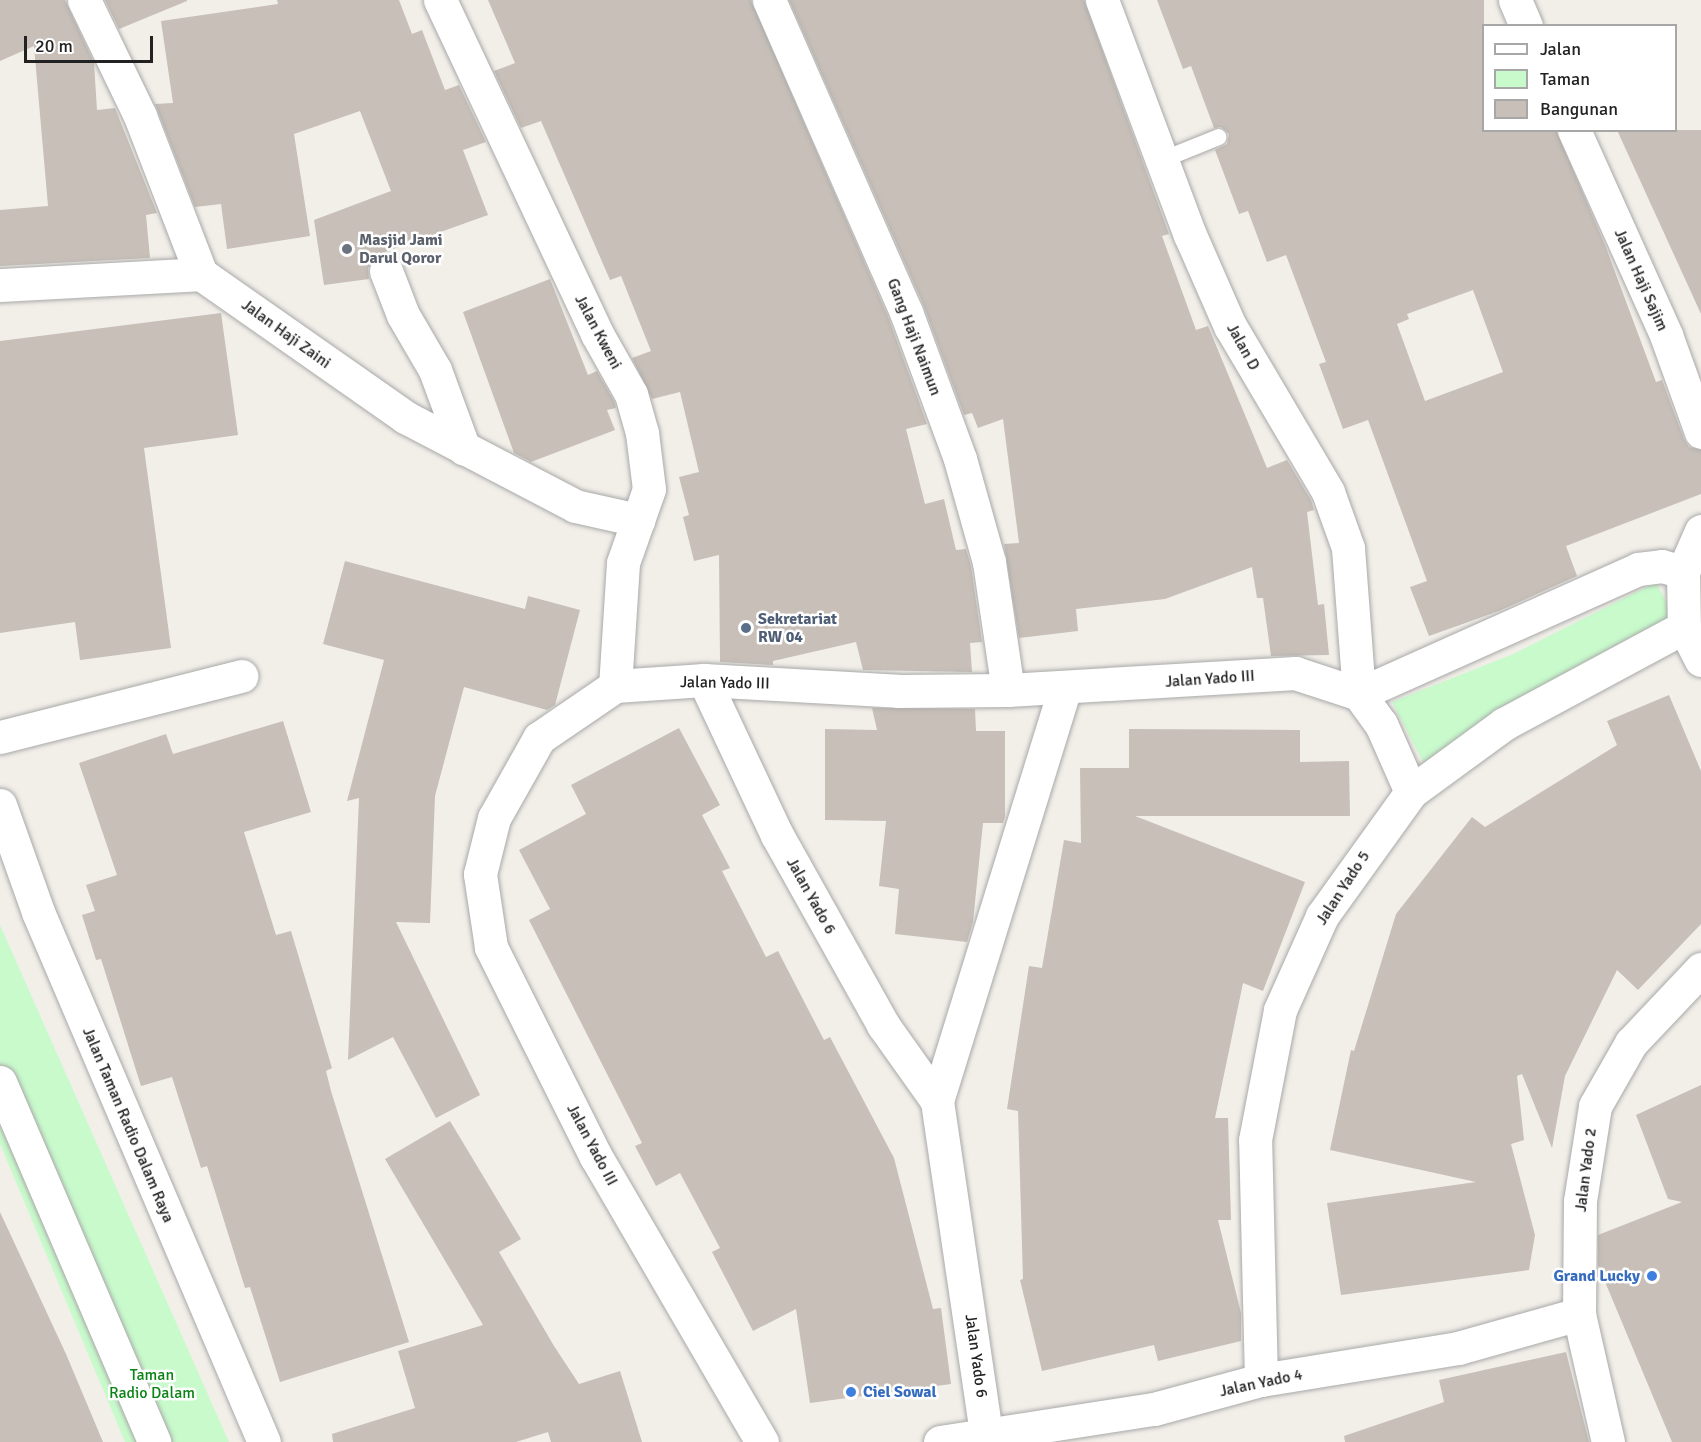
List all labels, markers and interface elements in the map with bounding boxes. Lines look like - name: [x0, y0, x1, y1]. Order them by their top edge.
- scale bar: [27, 24, 156, 62]
- legend: [1482, 24, 1677, 132]
- text: 20 m: [35, 35, 73, 57]
- text: Jalan: [1540, 38, 1581, 60]
- text: Taman: [1540, 68, 1590, 90]
- text: Bangunan: [1540, 98, 1618, 120]
- street label: Jalan Haji Sajim: [1610, 226, 1672, 334]
- place label: Masjid Jami Darul Qoror: [359, 230, 443, 268]
- marker: Masjid Jami Darul Qoror: [340, 242, 354, 256]
- street label: Gang Haji Naimun: [883, 276, 945, 398]
- street label: Jalan Kweni: [570, 291, 626, 373]
- street label: Jalan Haji Zaini: [238, 295, 334, 373]
- street label: Jalan D: [1222, 320, 1264, 374]
- place label: Sekretariat RW 04: [758, 609, 837, 647]
- marker: Sekretariat RW 04: [739, 621, 753, 635]
- street label: Jalan Yado III: [1165, 666, 1255, 692]
- street label: Jalan Yado III: [680, 673, 770, 693]
- street label: Jalan Yado 5: [1312, 847, 1374, 929]
- street label: Jalan Yado 6: [782, 854, 840, 938]
- street label: Jalan Taman Radio Dalam Raya: [78, 1024, 178, 1226]
- street label: Jalan Yado III: [562, 1101, 622, 1189]
- street label: Jalan Yado 2: [1571, 1127, 1601, 1213]
- place label: Grand Lucky: [1553, 1266, 1640, 1286]
- marker: Grand Lucky: [1645, 1269, 1659, 1283]
- street label: Jalan Yado 6: [961, 1313, 991, 1399]
- park label: Taman Radio Dalam: [109, 1365, 195, 1403]
- street label: Jalan Yado 4: [1218, 1365, 1304, 1401]
- place label: Ciel Sowal: [863, 1382, 936, 1402]
- marker: Ciel Sowal: [844, 1385, 858, 1399]

